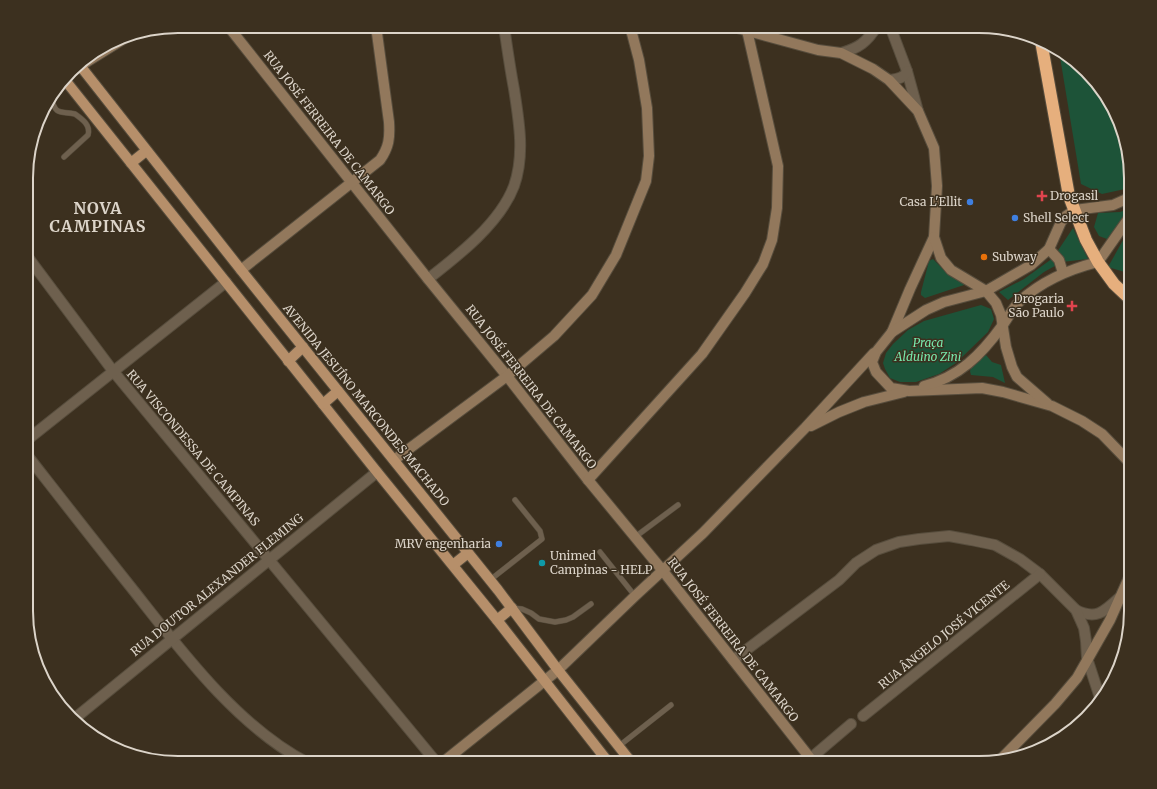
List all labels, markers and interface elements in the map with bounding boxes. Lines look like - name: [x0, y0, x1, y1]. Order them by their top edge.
- street label: RUA JOSÉ FERREIRA DE CAMARGO: [261, 48, 398, 218]
- place label: Drogasil: [1050, 188, 1099, 203]
- marker: Drogasil: [1037, 191, 1047, 201]
- place label: Casa L'Ellit: [900, 194, 962, 209]
- marker: Casa L'Ellit: [965, 197, 975, 207]
- district label: NOVA CAMPINAS: [50, 198, 146, 236]
- place label: Shell Select: [1023, 210, 1089, 225]
- marker: Shell Select: [1010, 213, 1020, 223]
- place label: Subway: [992, 249, 1037, 264]
- marker: Subway: [979, 252, 989, 262]
- place label: Drogaria São Paulo: [1008, 291, 1065, 320]
- street label: AVENIDA JESUÍNO MARCONDES MACHADO: [279, 300, 453, 509]
- marker: Drogaria São Paulo: [1067, 301, 1077, 311]
- street label: RUA JOSÉ FERREIRA DE CAMARGO: [463, 302, 600, 472]
- park label: Praça Alduino Zini: [894, 335, 962, 364]
- street label: RUA VISCONDESSA DE CAMPINAS: [124, 367, 263, 529]
- street label: RUA DOUTOR ALEXANDER FLEMING: [127, 510, 306, 659]
- place label: MRV engenharia: [395, 536, 492, 551]
- marker: MRV engenharia: [494, 539, 504, 549]
- place label: Unimed Campinas - HELP: [550, 548, 653, 577]
- street label: RUA JOSÉ FERREIRA DE CAMARGO: [665, 555, 802, 725]
- marker: Unimed Campinas - HELP: [537, 558, 547, 568]
- street label: RUA ÂNGELO JOSÉ VICENTE: [875, 577, 1013, 692]

